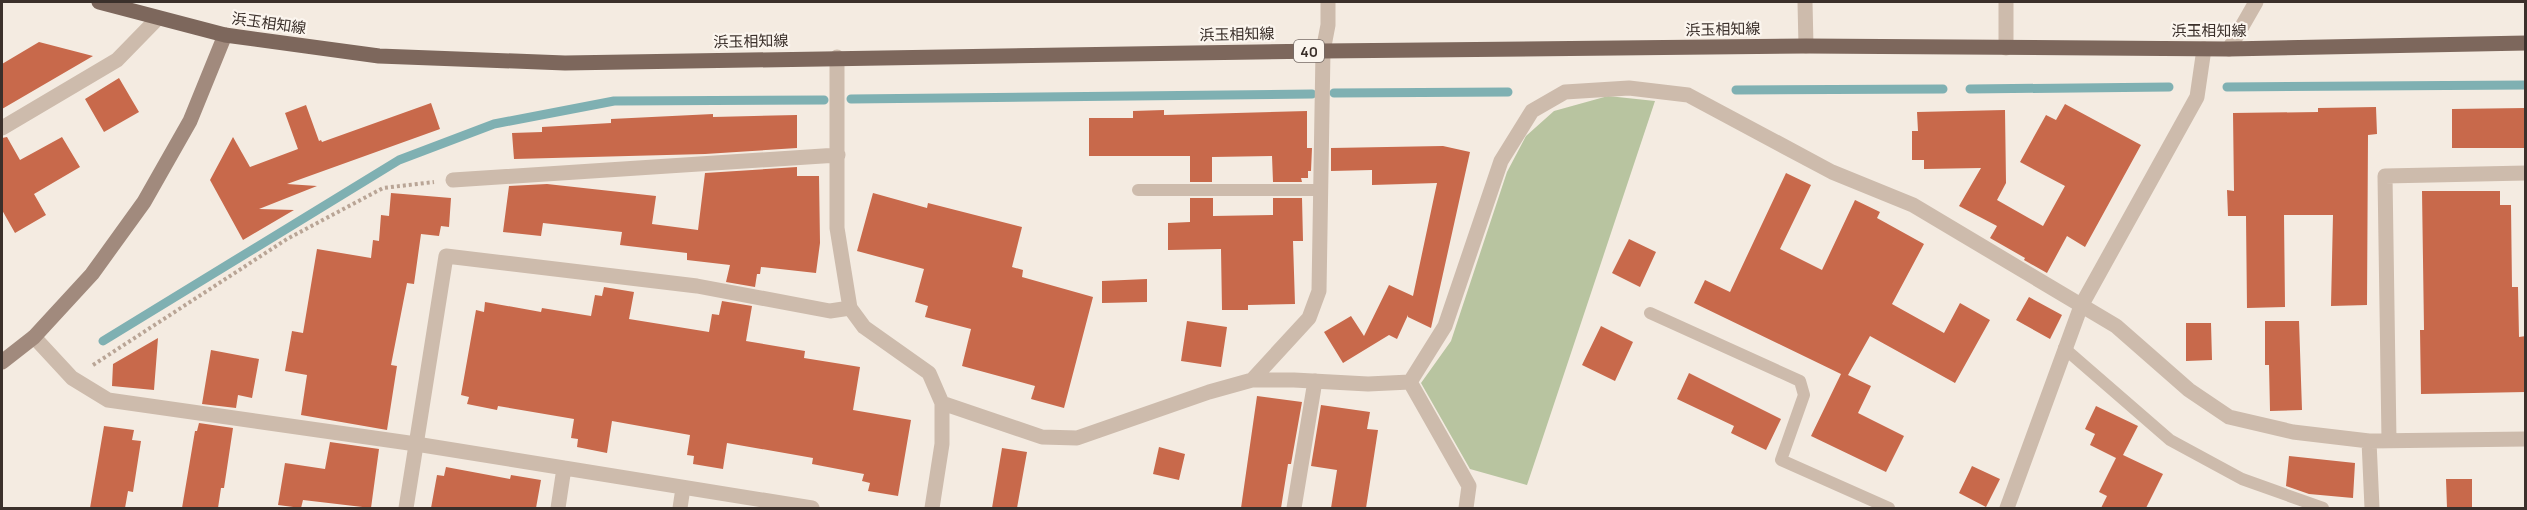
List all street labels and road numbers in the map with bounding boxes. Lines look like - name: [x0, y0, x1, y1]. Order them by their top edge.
- street label: 浜玉相知線: [230, 7, 308, 39]
- street label: 浜玉相知線: [1685, 18, 1761, 40]
- street label: 浜玉相知線: [2171, 20, 2247, 41]
- street label: 浜玉相知線: [1199, 23, 1275, 45]
- street label: 浜玉相知線: [713, 30, 789, 52]
- road number: 40: [1294, 40, 1324, 62]

